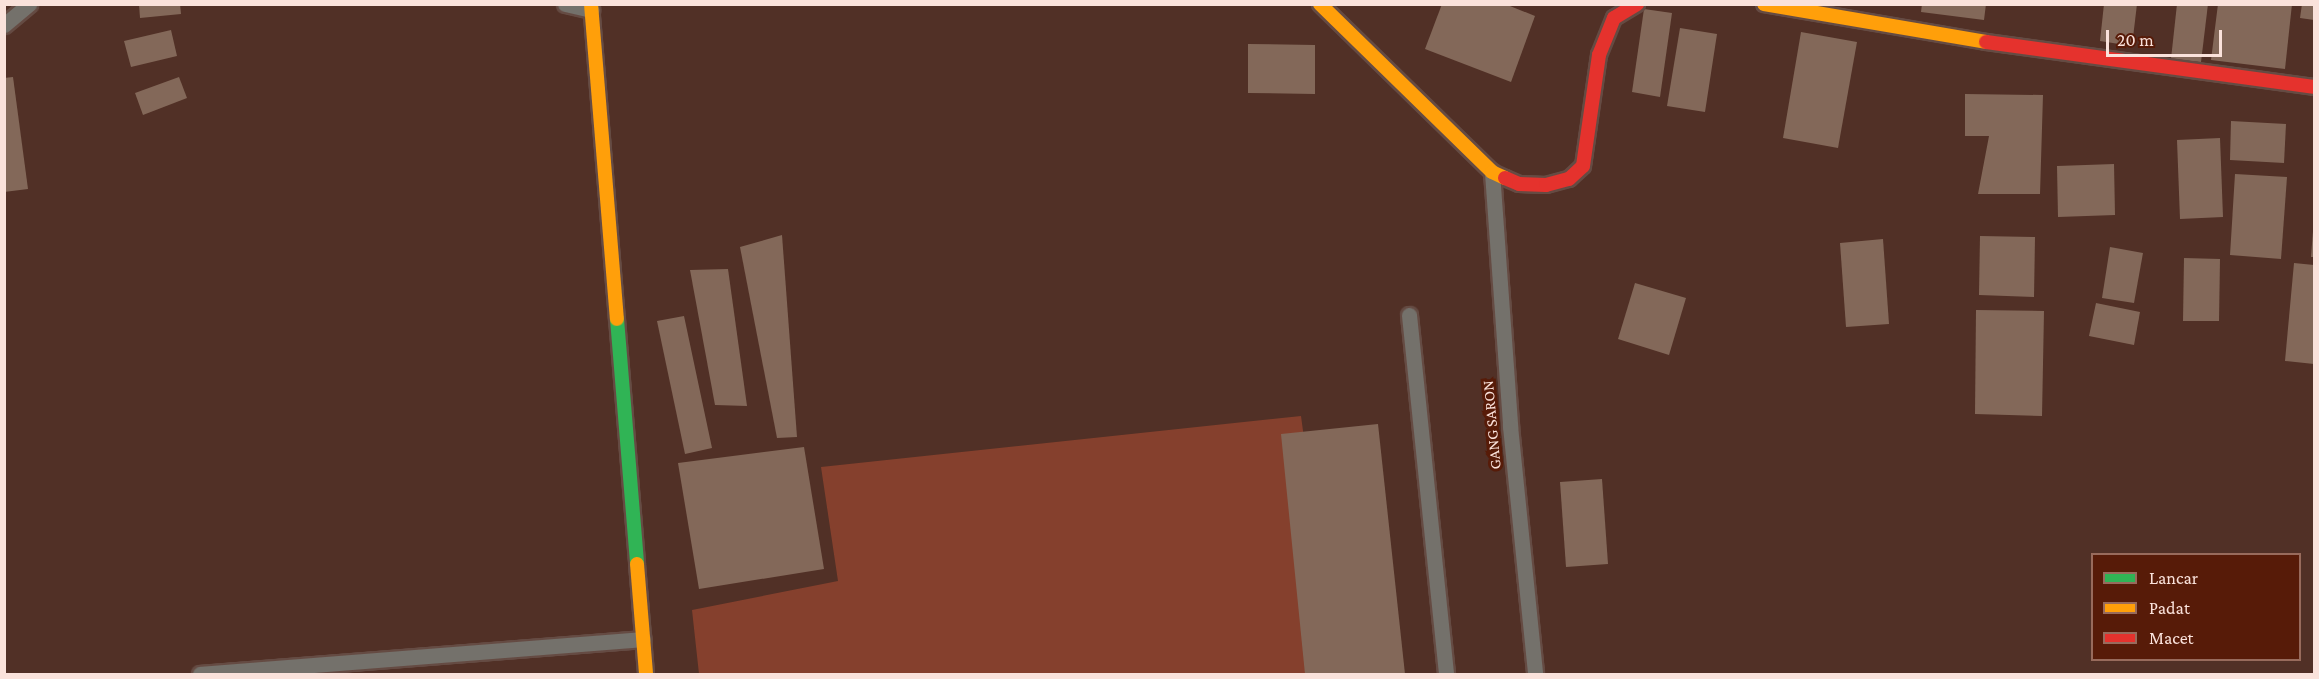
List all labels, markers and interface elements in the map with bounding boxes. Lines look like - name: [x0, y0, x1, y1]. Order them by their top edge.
- scale bar: [2109, 18, 2224, 56]
- text: 20 m: [2117, 30, 2154, 50]
- street label: GANG SARON: [1479, 380, 1505, 470]
- legend: [2091, 553, 2301, 661]
- text: Lancar: [2149, 568, 2198, 588]
- text: Padat: [2149, 598, 2190, 618]
- text: Macet: [2149, 628, 2194, 648]

